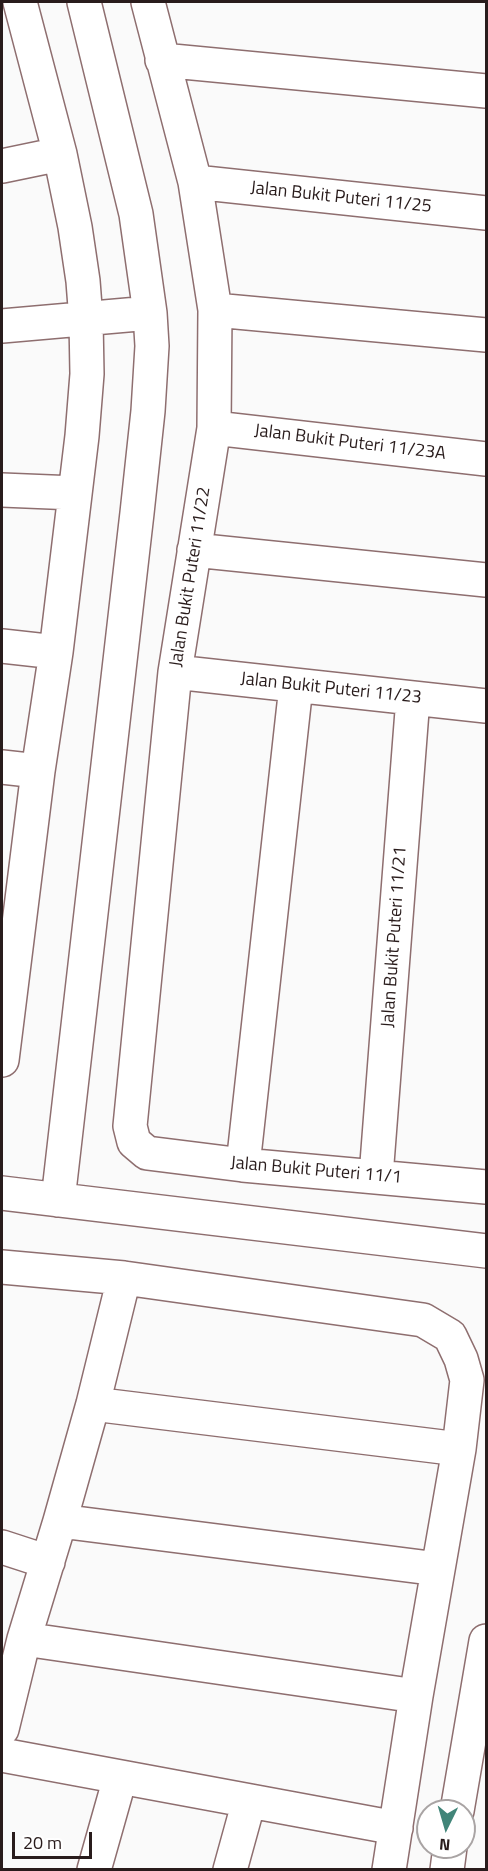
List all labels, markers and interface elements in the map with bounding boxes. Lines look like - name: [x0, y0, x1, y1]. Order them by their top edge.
- street label: Jalan Bukit Puteri 11/25: [249, 178, 433, 218]
- street label: Jalan Bukit Puteri 11/23A: [253, 421, 447, 465]
- street label: Jalan Bukit Puteri 11/22: [166, 485, 216, 669]
- street label: Jalan Bukit Puteri 11/23: [239, 669, 423, 709]
- street label: Jalan Bukit Puteri 11/21: [378, 845, 412, 1029]
- street label: Jalan Bukit Puteri 11/1: [229, 1153, 403, 1189]
- north arrow: [416, 1799, 476, 1859]
- scale bar: [15, 1820, 94, 1858]
- text: 20 m: [23, 1829, 62, 1856]
- text: N: [438, 1833, 451, 1857]

